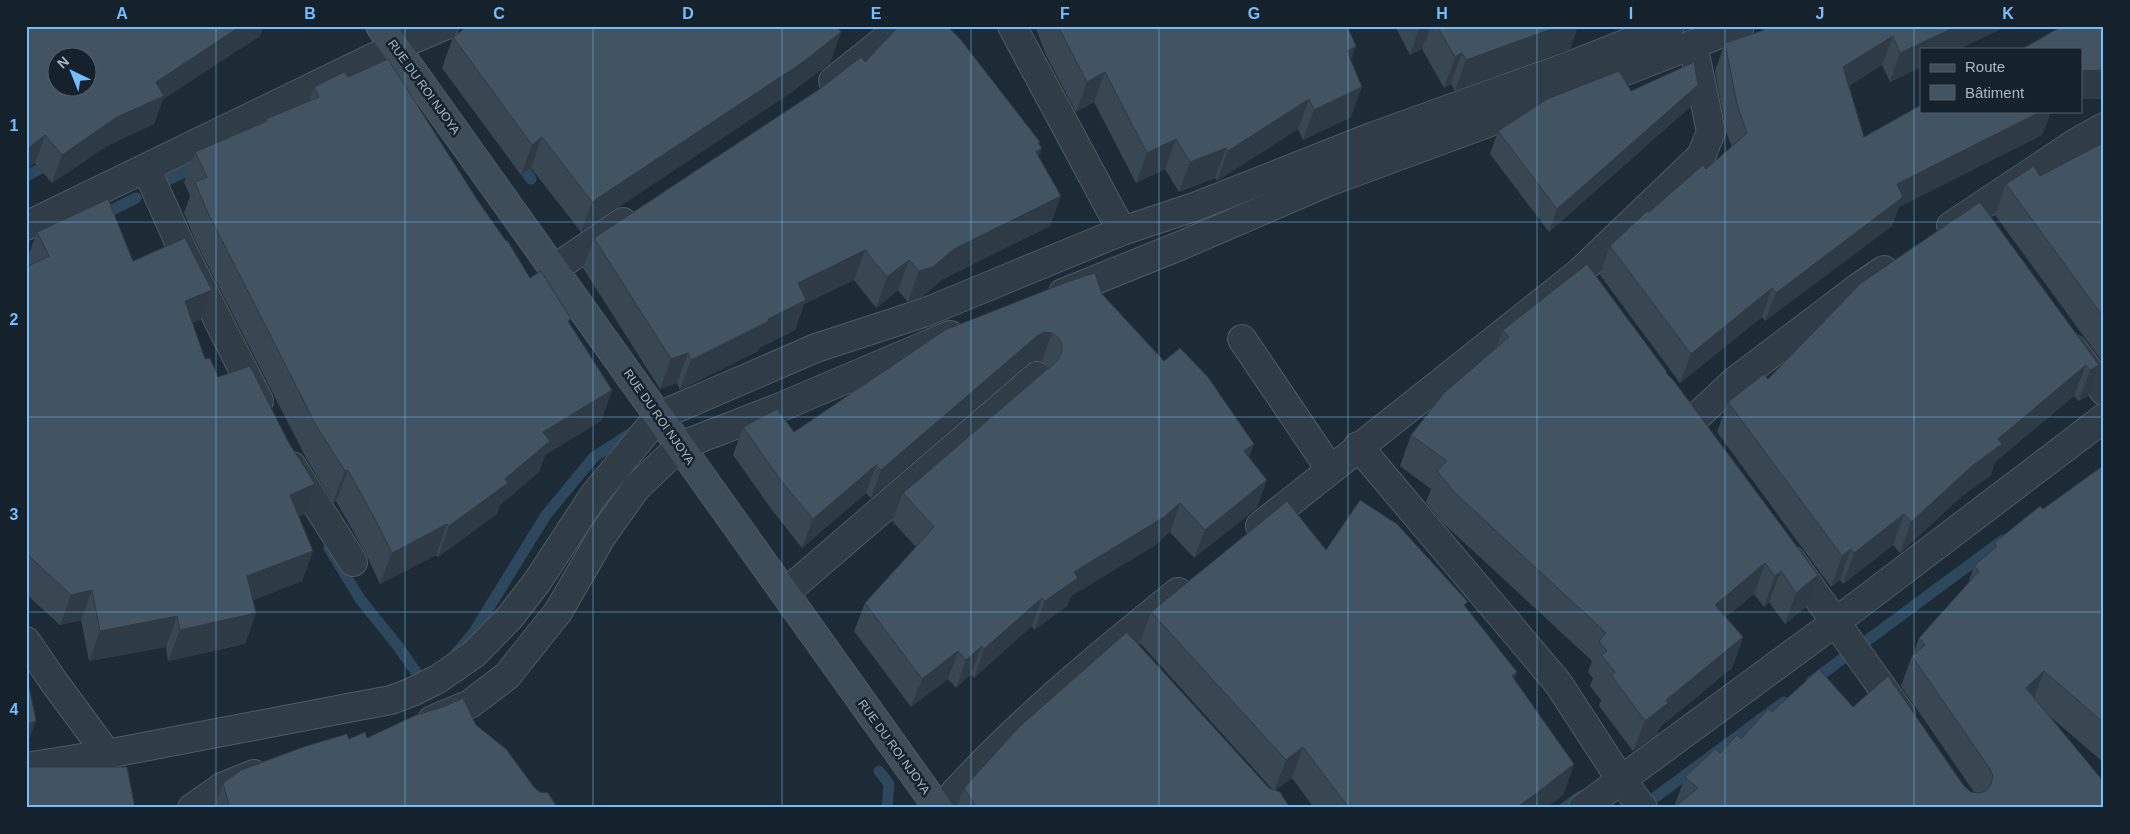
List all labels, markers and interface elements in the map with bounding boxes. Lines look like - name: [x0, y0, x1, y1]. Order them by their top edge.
- text: A: [116, 5, 128, 22]
- text: B: [304, 5, 316, 22]
- text: C: [493, 5, 505, 22]
- text: D: [682, 5, 694, 22]
- text: E: [871, 5, 882, 22]
- text: F: [1060, 5, 1070, 22]
- text: G: [1248, 5, 1260, 22]
- text: H: [1436, 5, 1448, 22]
- text: I: [1629, 5, 1633, 22]
- text: J: [1816, 5, 1824, 22]
- text: K: [2002, 5, 2014, 22]
- street label: RUE DU ROI NJOYA: [385, 37, 463, 137]
- north arrow: [48, 48, 98, 98]
- legend: [1920, 48, 2082, 112]
- text: N: [54, 53, 72, 72]
- text: Route: [1965, 58, 2005, 75]
- text: Bâtiment: [1965, 84, 2025, 101]
- text: 1: [10, 117, 19, 134]
- text: 2: [10, 311, 19, 328]
- street label: RUE DU ROI NJOYA: [621, 367, 697, 467]
- text: 3: [10, 506, 19, 523]
- street label: RUE DU ROI NJOYA: [855, 697, 933, 797]
- text: 4: [10, 701, 19, 718]

